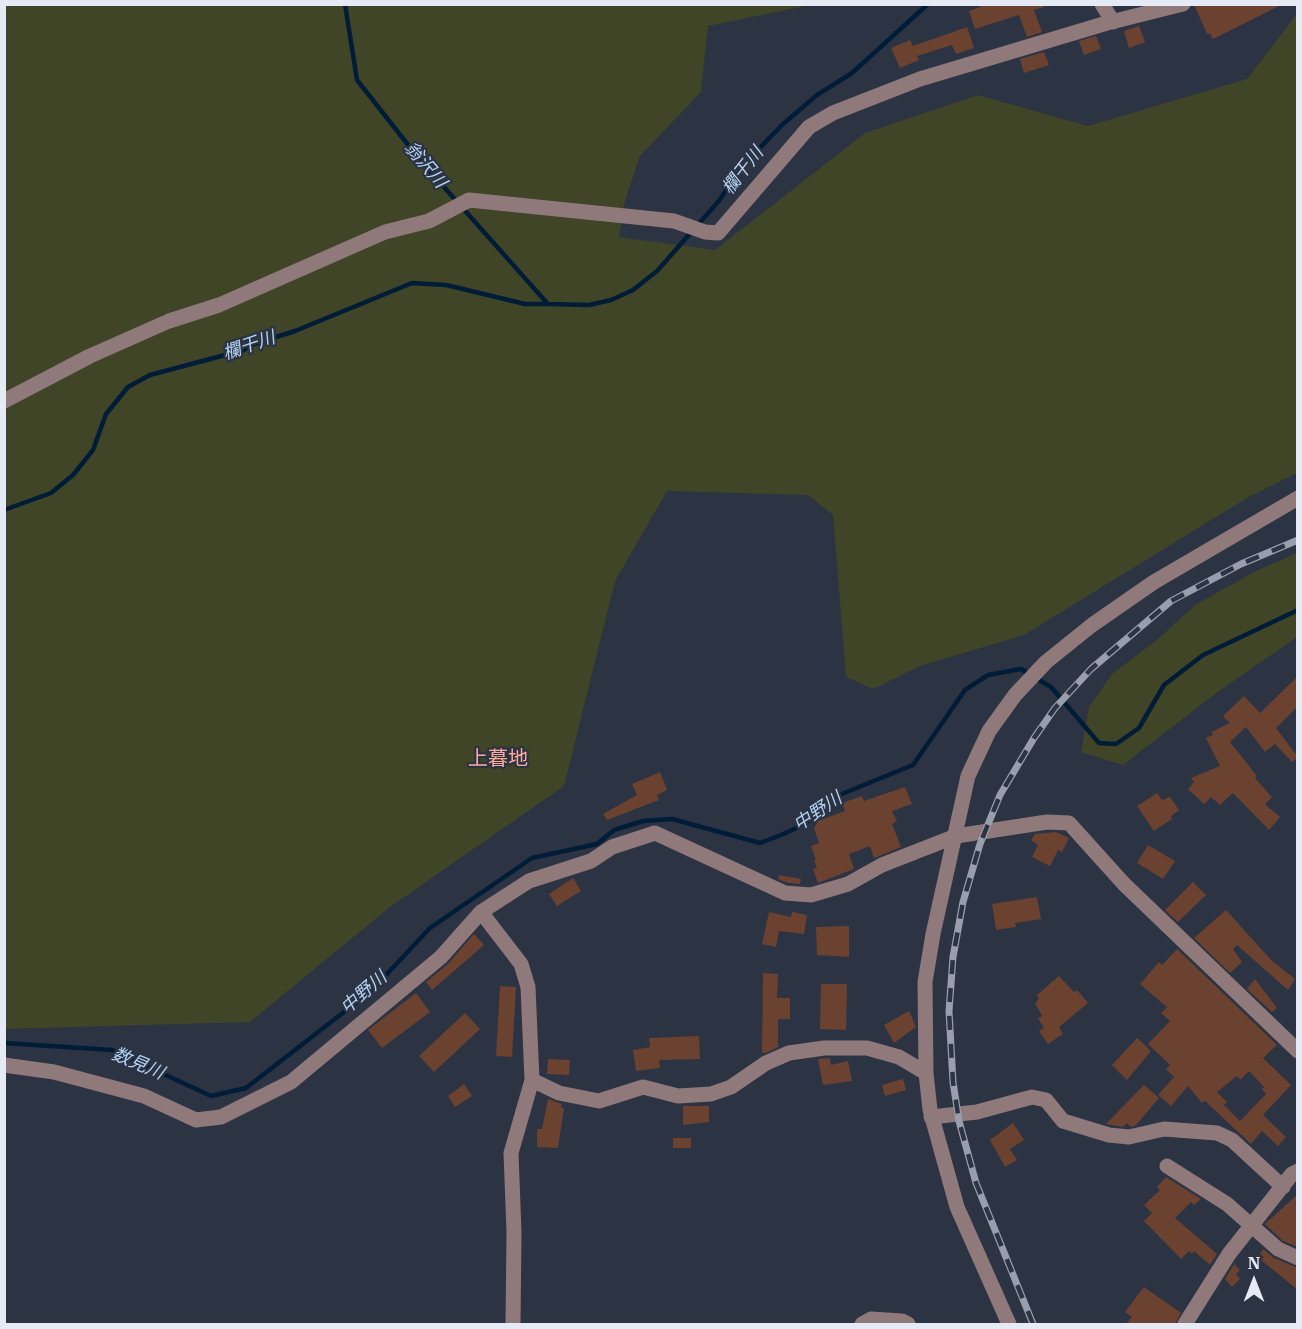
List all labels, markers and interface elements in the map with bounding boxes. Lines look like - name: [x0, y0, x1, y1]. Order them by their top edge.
- water label: 翁沢川: [399, 137, 451, 193]
- water label: 欄干川: [718, 143, 768, 199]
- water label: 欄干川: [220, 327, 278, 365]
- district label: 上暮地: [468, 747, 528, 771]
- water label: 中野川: [790, 788, 846, 836]
- water label: 中野川: [337, 967, 391, 1019]
- water label: 数見川: [109, 1044, 167, 1084]
- north arrow: [1224, 1251, 1284, 1311]
- text: N: [1248, 1253, 1260, 1273]

